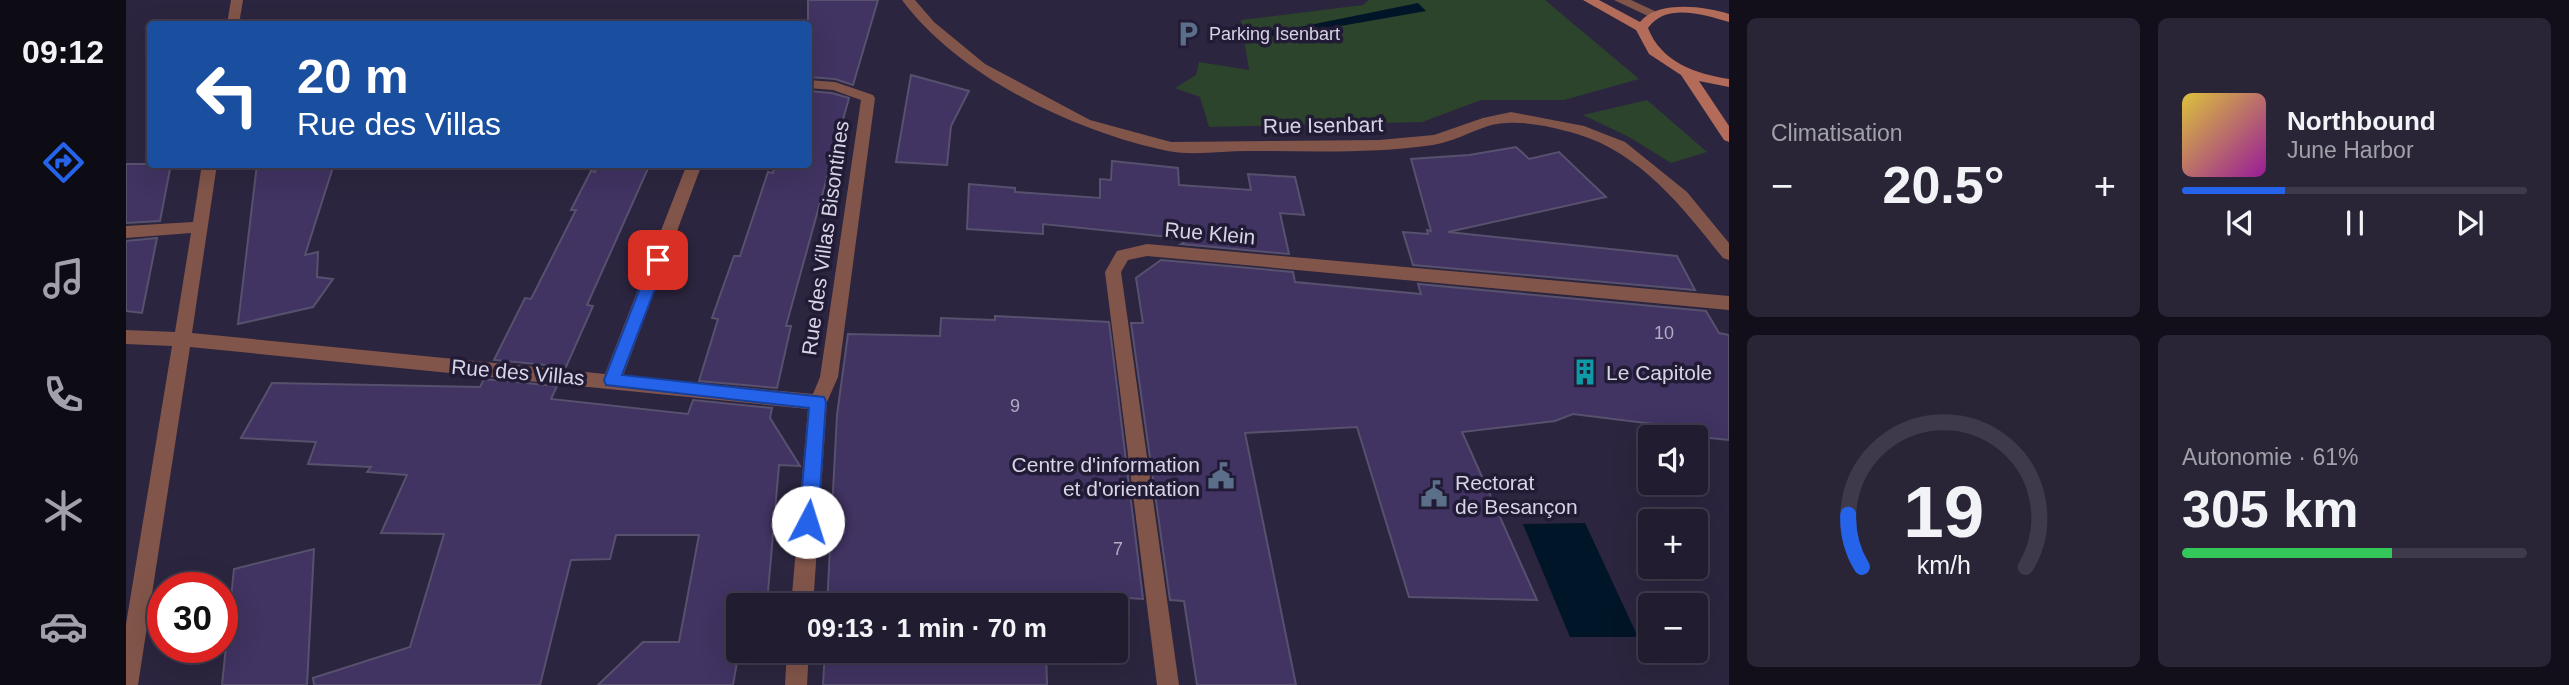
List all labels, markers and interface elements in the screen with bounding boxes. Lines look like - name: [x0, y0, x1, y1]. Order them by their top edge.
- parking icon: Parking Isenbart: [1173, 19, 1203, 49]
- place label: Parking Isenbart: [1209, 24, 1340, 44]
- text: 09:12: [22, 34, 104, 70]
- icon: left: [182, 49, 273, 140]
- text: 20 m: [297, 49, 409, 103]
- text: Rue des Villas: [297, 106, 501, 142]
- text: Northbound: [2287, 106, 2436, 136]
- street label: Rue Isenbart: [1263, 112, 1383, 138]
- street label: Rue des Villas Bisontines: [797, 119, 853, 357]
- text: Climatisation: [1771, 120, 1903, 146]
- text: June Harbor: [2287, 137, 2414, 163]
- icon: directions: [39, 138, 88, 187]
- text: 20.5°: [1882, 156, 2005, 214]
- text: −: [1771, 165, 1793, 207]
- text: +: [2094, 165, 2116, 207]
- icon: previous: [2221, 204, 2259, 242]
- icon: pause: [2336, 204, 2374, 242]
- icon: next: [2451, 204, 2489, 242]
- street label: Rue Klein: [1164, 218, 1256, 248]
- pin: [628, 230, 688, 290]
- icon: arrive: [639, 241, 677, 279]
- icon: music: [39, 254, 88, 303]
- house number: 10: [1654, 323, 1674, 343]
- street label: Rue des Villas: [450, 355, 586, 389]
- building icon: Le Capitole: [1570, 357, 1600, 387]
- place label: Le Capitole: [1606, 361, 1712, 384]
- icon: phone: [39, 370, 88, 419]
- house number: 9: [1010, 396, 1020, 416]
- map controls: [1638, 425, 1708, 663]
- button: sound: [1638, 425, 1708, 495]
- text: Autonomie · 61%: [2182, 444, 2358, 470]
- place label: Centre d'information et d'orientation: [1012, 453, 1200, 500]
- public building icon: Centre d'information et d'orientation: [1206, 461, 1236, 491]
- place label: Rectorat de Besançon: [1455, 471, 1578, 518]
- text: 19: [1903, 471, 1984, 552]
- public building icon: Rectorat de Besançon: [1419, 479, 1449, 509]
- text: 305 km: [2182, 480, 2358, 538]
- position arrow: [771, 485, 845, 559]
- icon: climate: [39, 486, 88, 535]
- button: +: [1638, 509, 1708, 579]
- house number: 7: [1113, 539, 1123, 559]
- text: km/h: [1916, 551, 1971, 579]
- speed limit sign: 30: [147, 572, 238, 663]
- button: −: [1638, 593, 1708, 663]
- icon: car: [39, 602, 88, 651]
- text: 09:13 · 1 min · 70 m: [807, 613, 1047, 643]

